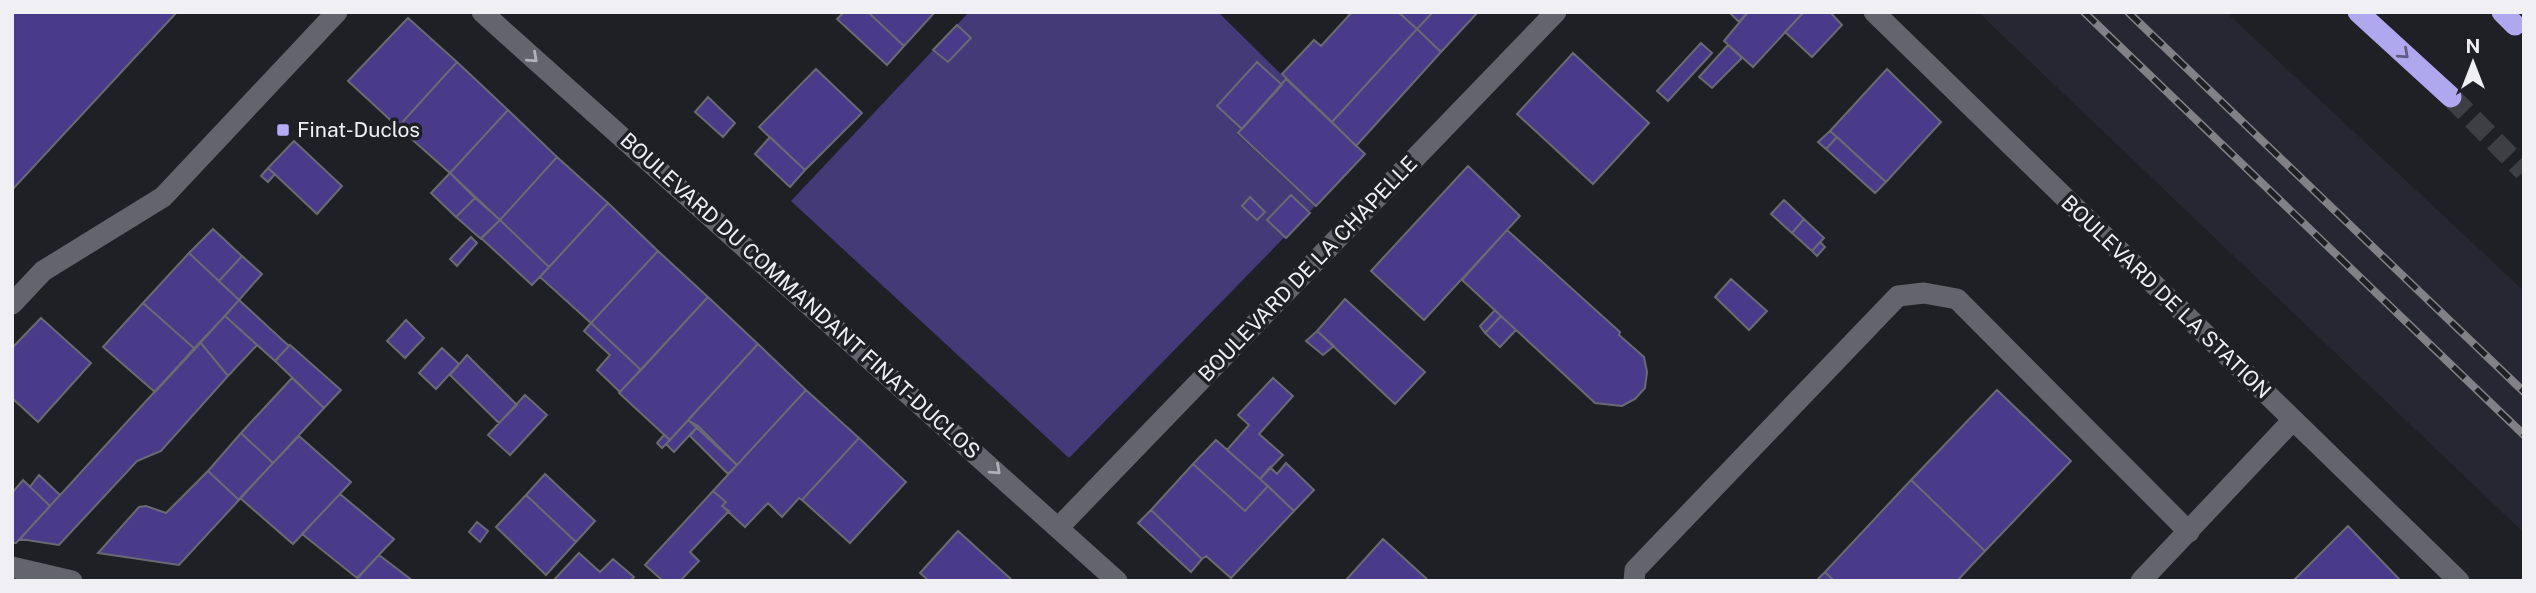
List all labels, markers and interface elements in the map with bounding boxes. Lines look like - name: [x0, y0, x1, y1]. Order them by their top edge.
- north arrow: [2438, 28, 2508, 98]
- text: N: [2466, 35, 2480, 57]
- one-way arrow: [2396, 46, 2409, 59]
- one-way arrow: [525, 49, 538, 62]
- place label: Finat-Duclos: [297, 117, 420, 142]
- marker: Finat-Duclos: [275, 122, 291, 138]
- street label: BOULEVARD DU COMMANDANT FINAT-DUCLOS: [615, 127, 985, 464]
- street label: BOULEVARD DE LA CHAPELLE: [1193, 151, 1422, 387]
- street label: BOULEVARD DE LA STATION: [2056, 190, 2276, 403]
- one-way arrow: [987, 461, 1000, 474]

